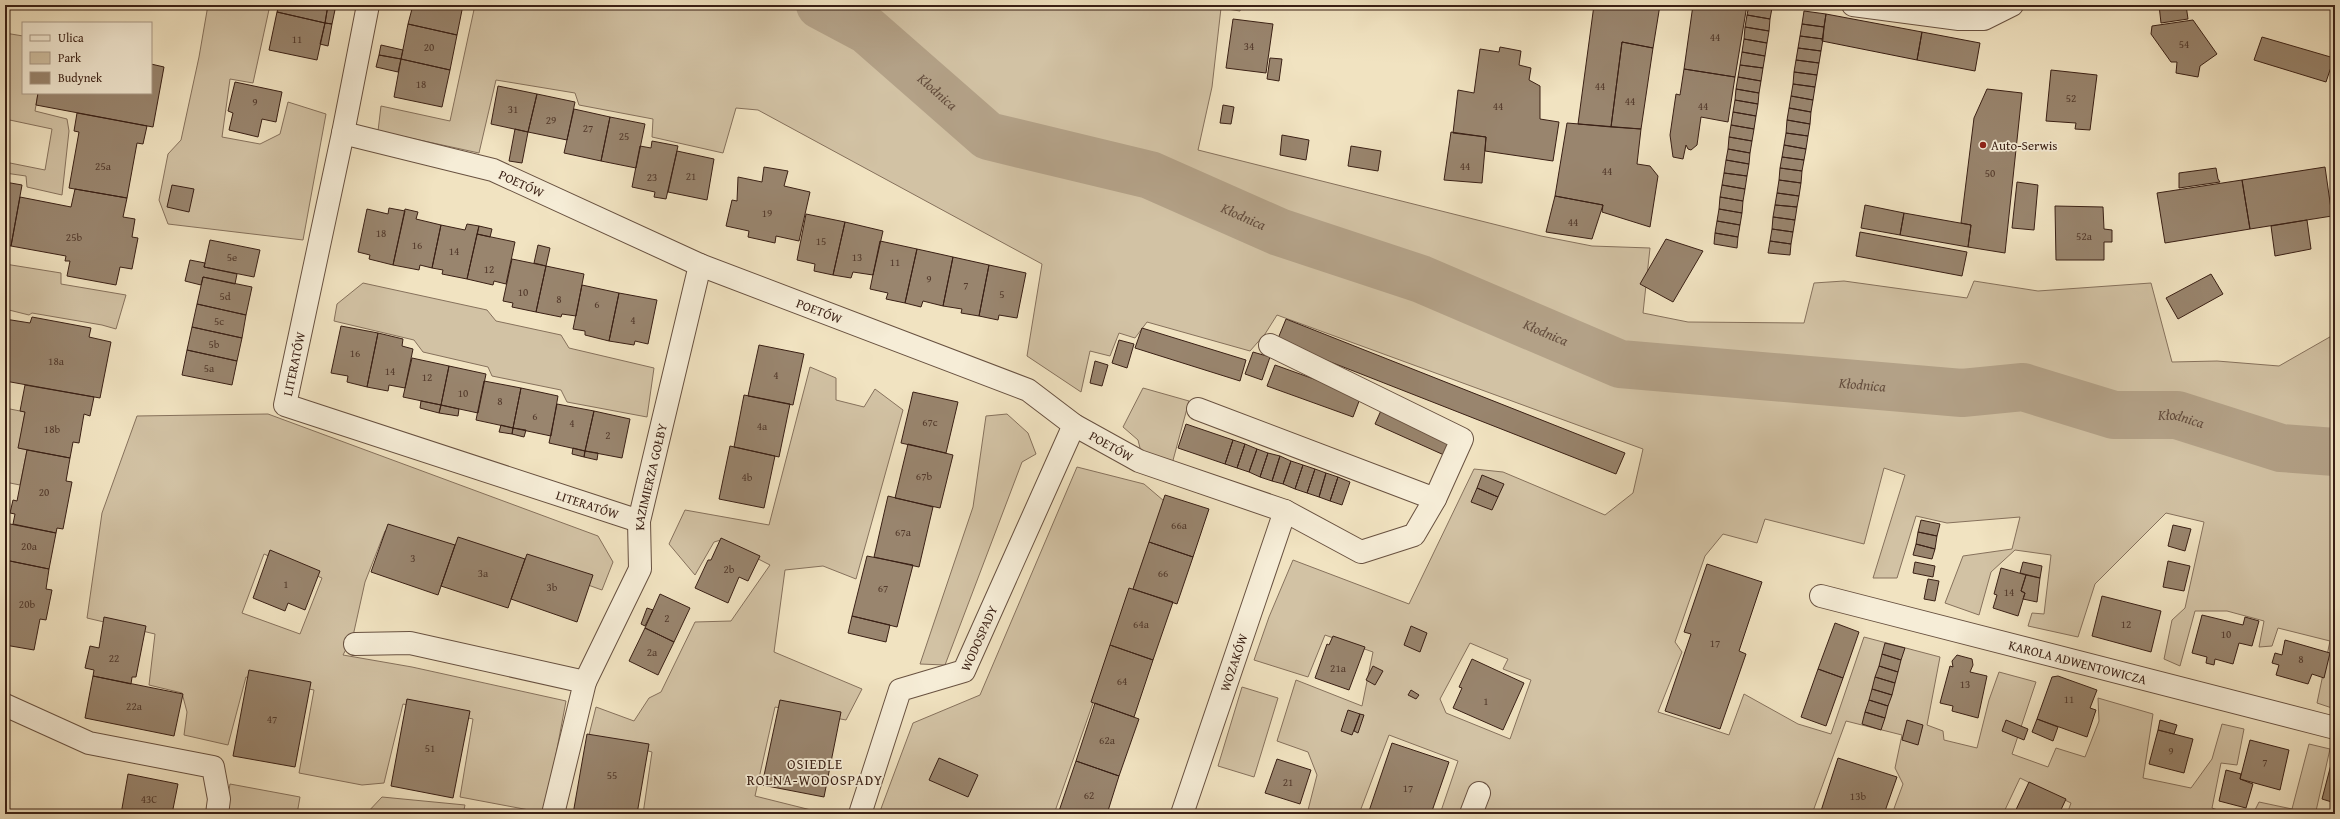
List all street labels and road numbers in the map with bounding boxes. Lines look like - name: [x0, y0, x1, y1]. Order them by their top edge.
- street label: POETÓW: [496, 165, 547, 202]
- street label: POETÓW: [794, 293, 845, 328]
- street label: LITERATÓW: [278, 330, 310, 398]
- street label: KAZIMIERZA GOŁBY: [629, 421, 672, 531]
- street label: POETÓW: [1086, 426, 1137, 466]
- street label: LITERATÓW: [554, 485, 622, 523]
- street label: WODOSPADY: [956, 602, 1002, 674]
- street label: WOZAKÓW: [1215, 631, 1252, 694]
- street label: KAROLA ADWENTOWICZA: [2007, 635, 2149, 689]

